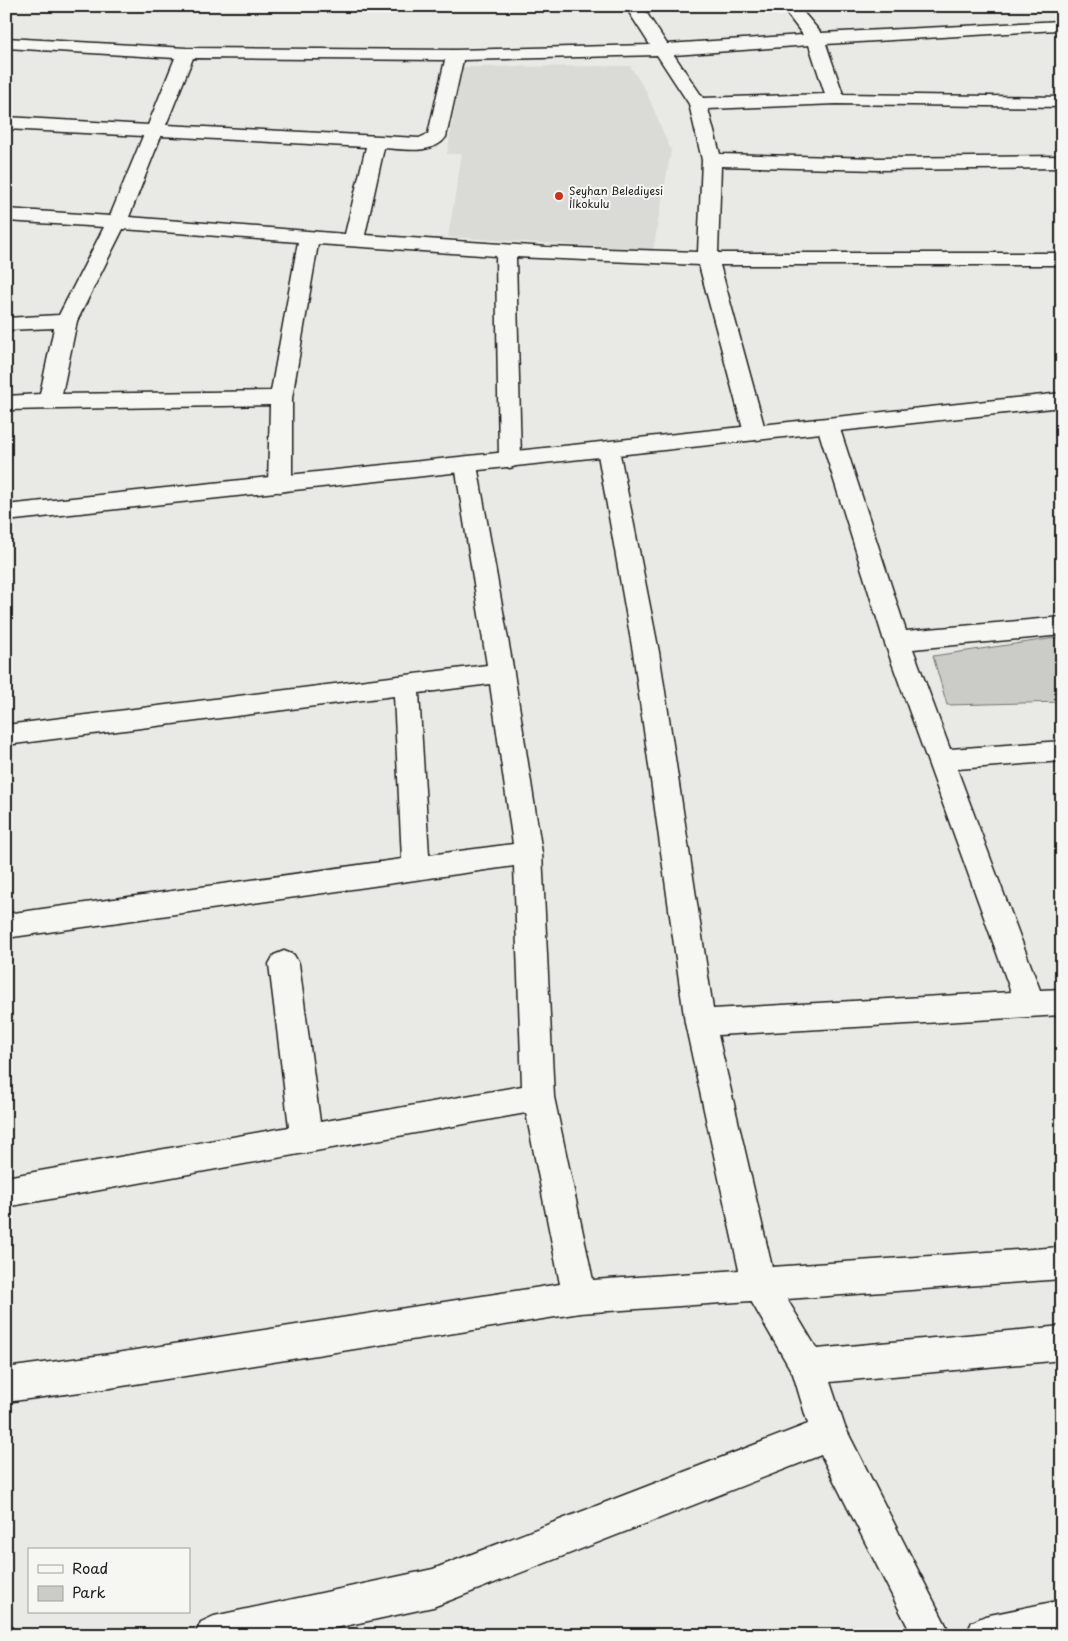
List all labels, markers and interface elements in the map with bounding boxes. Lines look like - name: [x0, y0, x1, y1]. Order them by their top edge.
- place label: Seyhan Belediyesi İlkokulu: [569, 182, 663, 212]
- marker: Seyhan Belediyesi İlkokulu: [553, 190, 565, 202]
- legend: [28, 1548, 190, 1614]
- text: Road: [72, 1556, 108, 1579]
- text: Park: [72, 1580, 106, 1603]

